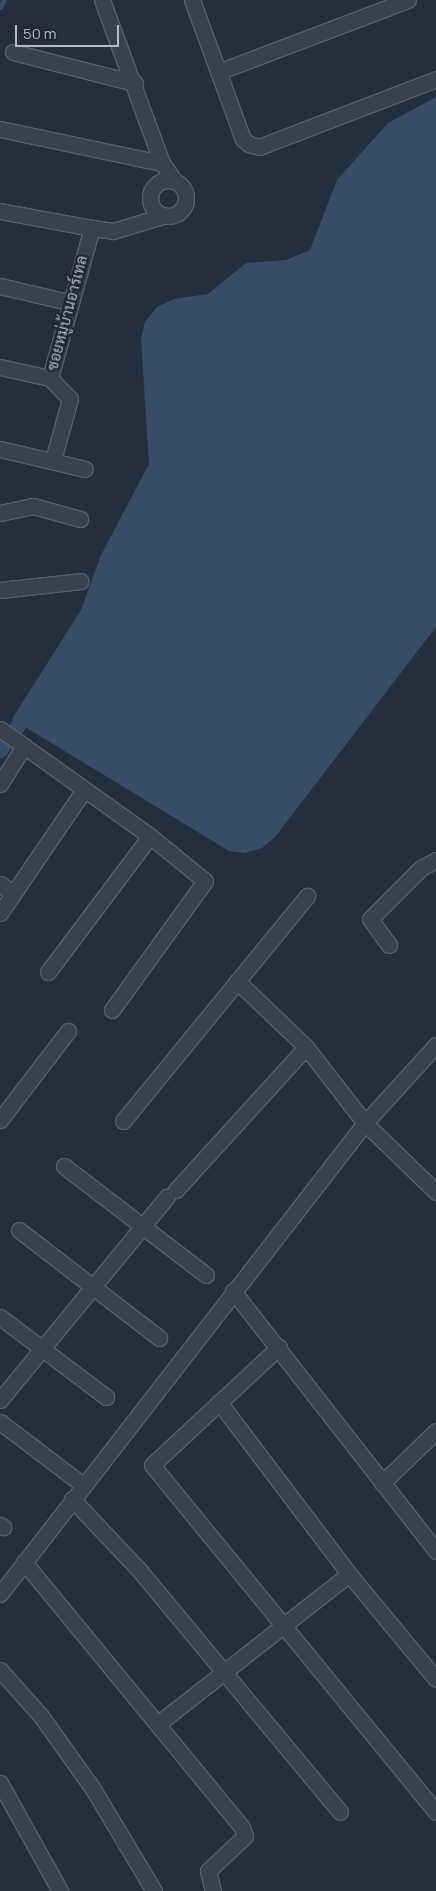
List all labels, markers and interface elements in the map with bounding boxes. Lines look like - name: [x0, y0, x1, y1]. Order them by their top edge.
- scale bar: [18, 15, 121, 47]
- text: 50 m: [23, 23, 57, 44]
- street label: ซอยหมู่บ้านอาร์เทล: [43, 253, 91, 373]

